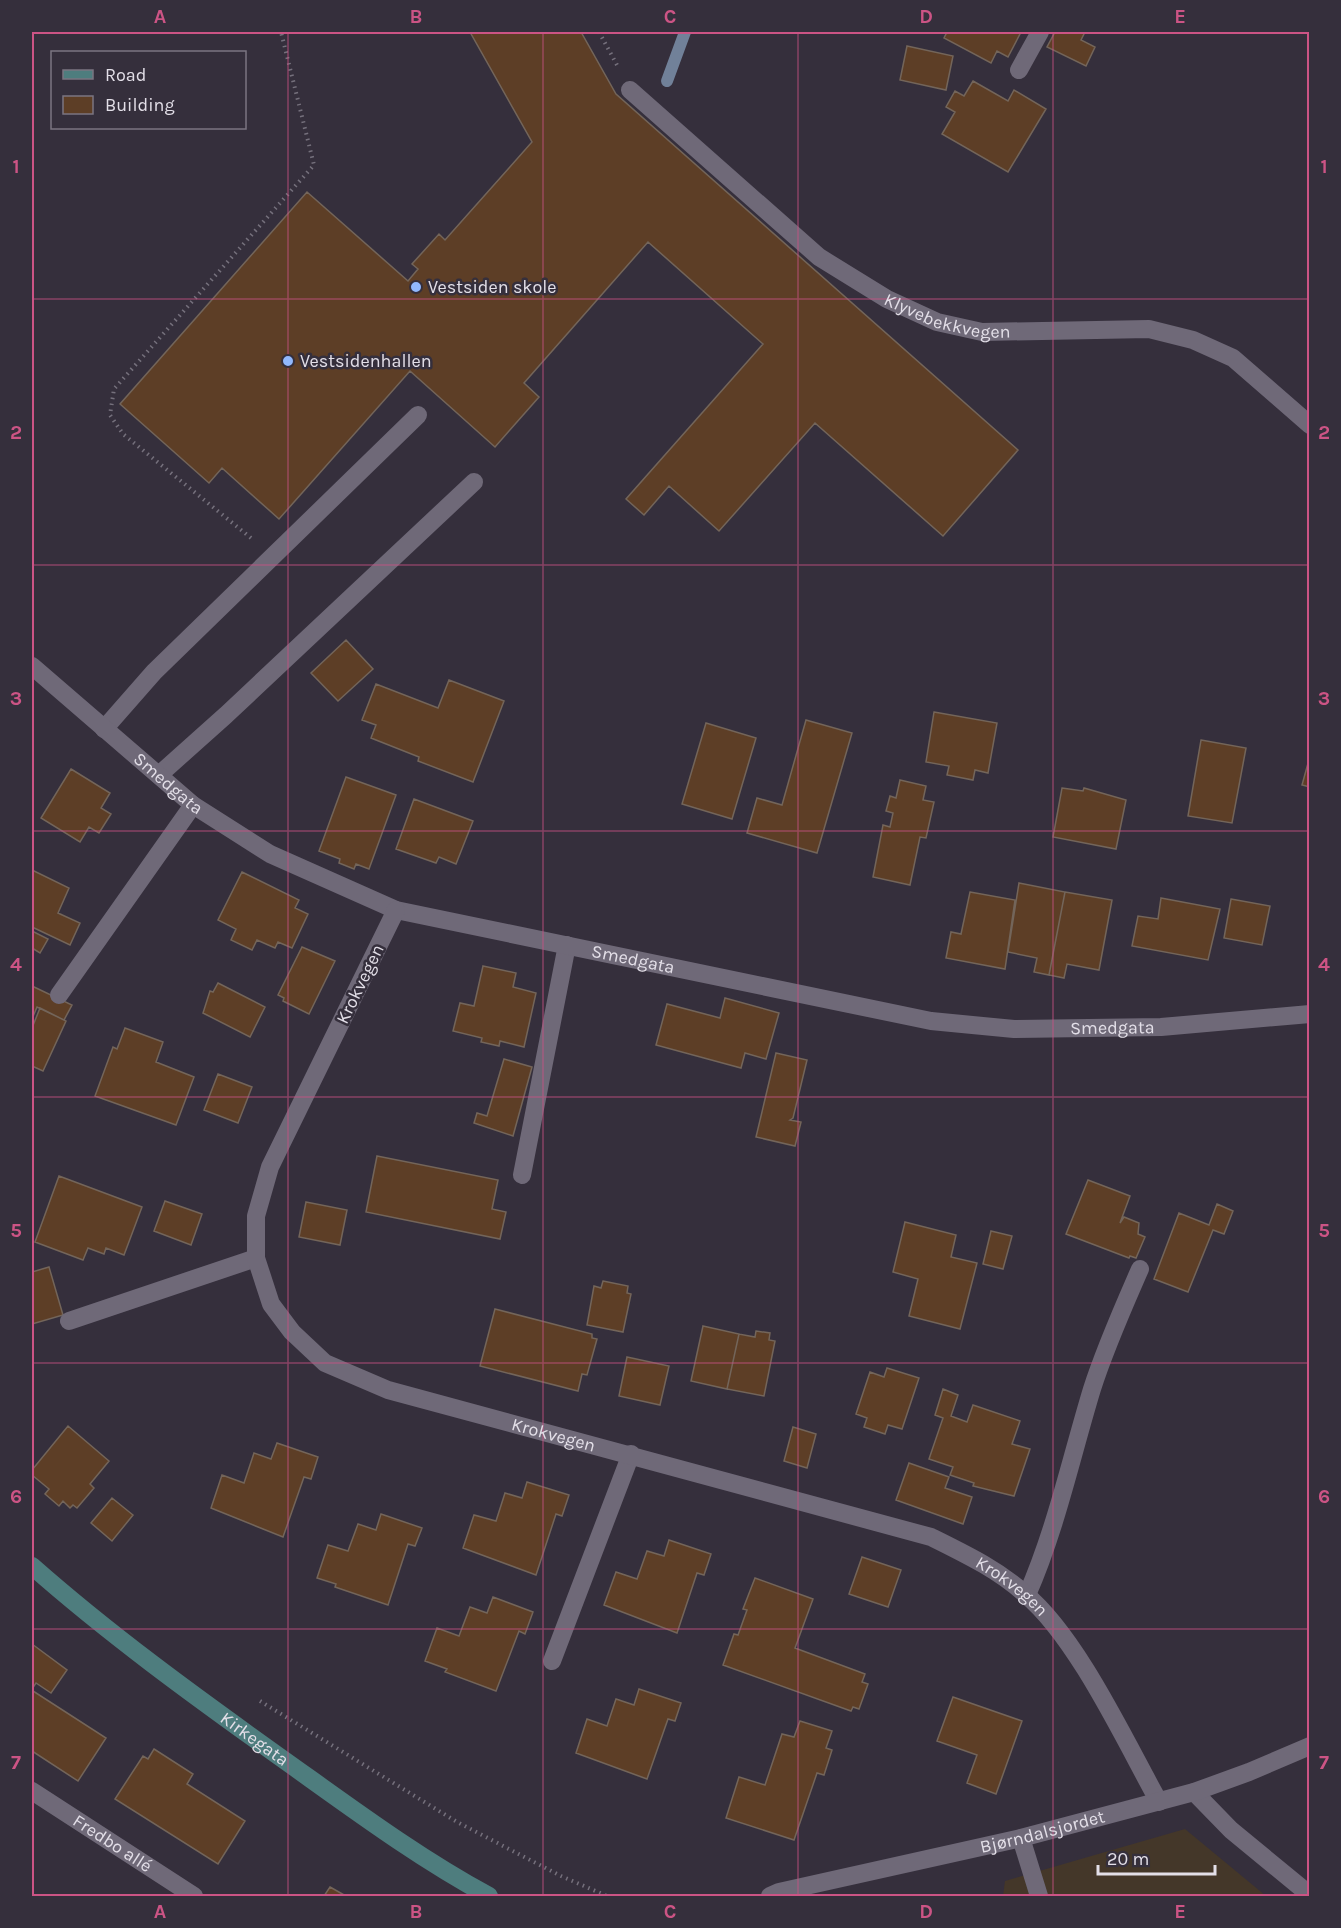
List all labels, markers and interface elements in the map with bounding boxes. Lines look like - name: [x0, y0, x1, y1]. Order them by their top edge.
- text: A: [154, 5, 167, 28]
- text: B: [410, 5, 422, 28]
- text: C: [664, 5, 676, 28]
- text: D: [919, 5, 933, 28]
- text: E: [1174, 5, 1186, 28]
- legend: [51, 51, 246, 129]
- text: Road: [105, 64, 146, 86]
- text: Building: [105, 94, 175, 116]
- text: 1: [12, 155, 20, 178]
- text: 1: [1320, 155, 1328, 178]
- place label: Vestsiden skole: [428, 276, 557, 298]
- marker: Vestsiden skole: [409, 280, 423, 294]
- street label: Klyvebekkvegen: [881, 288, 1011, 343]
- place label: Vestsidenhallen: [300, 350, 432, 372]
- marker: Vestsidenhallen: [281, 354, 295, 368]
- text: 2: [10, 421, 22, 444]
- text: 2: [1318, 421, 1330, 444]
- text: 3: [10, 687, 22, 710]
- text: 3: [1318, 687, 1330, 710]
- street label: Smedgata: [129, 748, 207, 819]
- street label: Smedgata: [590, 940, 677, 979]
- street label: Krokvegen: [331, 941, 389, 1027]
- text: 4: [10, 953, 22, 976]
- text: 4: [1318, 953, 1330, 976]
- street label: Smedgata: [1070, 1016, 1155, 1039]
- text: 5: [10, 1219, 22, 1242]
- text: 5: [1318, 1219, 1330, 1242]
- street label: Krokvegen: [509, 1413, 598, 1457]
- text: 6: [10, 1485, 22, 1508]
- text: 6: [1318, 1485, 1330, 1508]
- street label: Krokvegen: [972, 1551, 1053, 1621]
- street label: Kirkegata: [216, 1707, 293, 1771]
- text: 7: [11, 1751, 21, 1774]
- text: 7: [1319, 1751, 1329, 1774]
- street label: Bjørndalsjordet: [978, 1805, 1107, 1858]
- street label: Fredbo allé: [69, 1810, 156, 1877]
- scale bar: [1098, 1838, 1215, 1876]
- text: 20 m: [1107, 1848, 1149, 1870]
- text: A: [154, 1900, 167, 1923]
- text: B: [410, 1900, 422, 1923]
- text: C: [664, 1900, 676, 1923]
- text: D: [919, 1900, 933, 1923]
- text: E: [1174, 1900, 1186, 1923]

